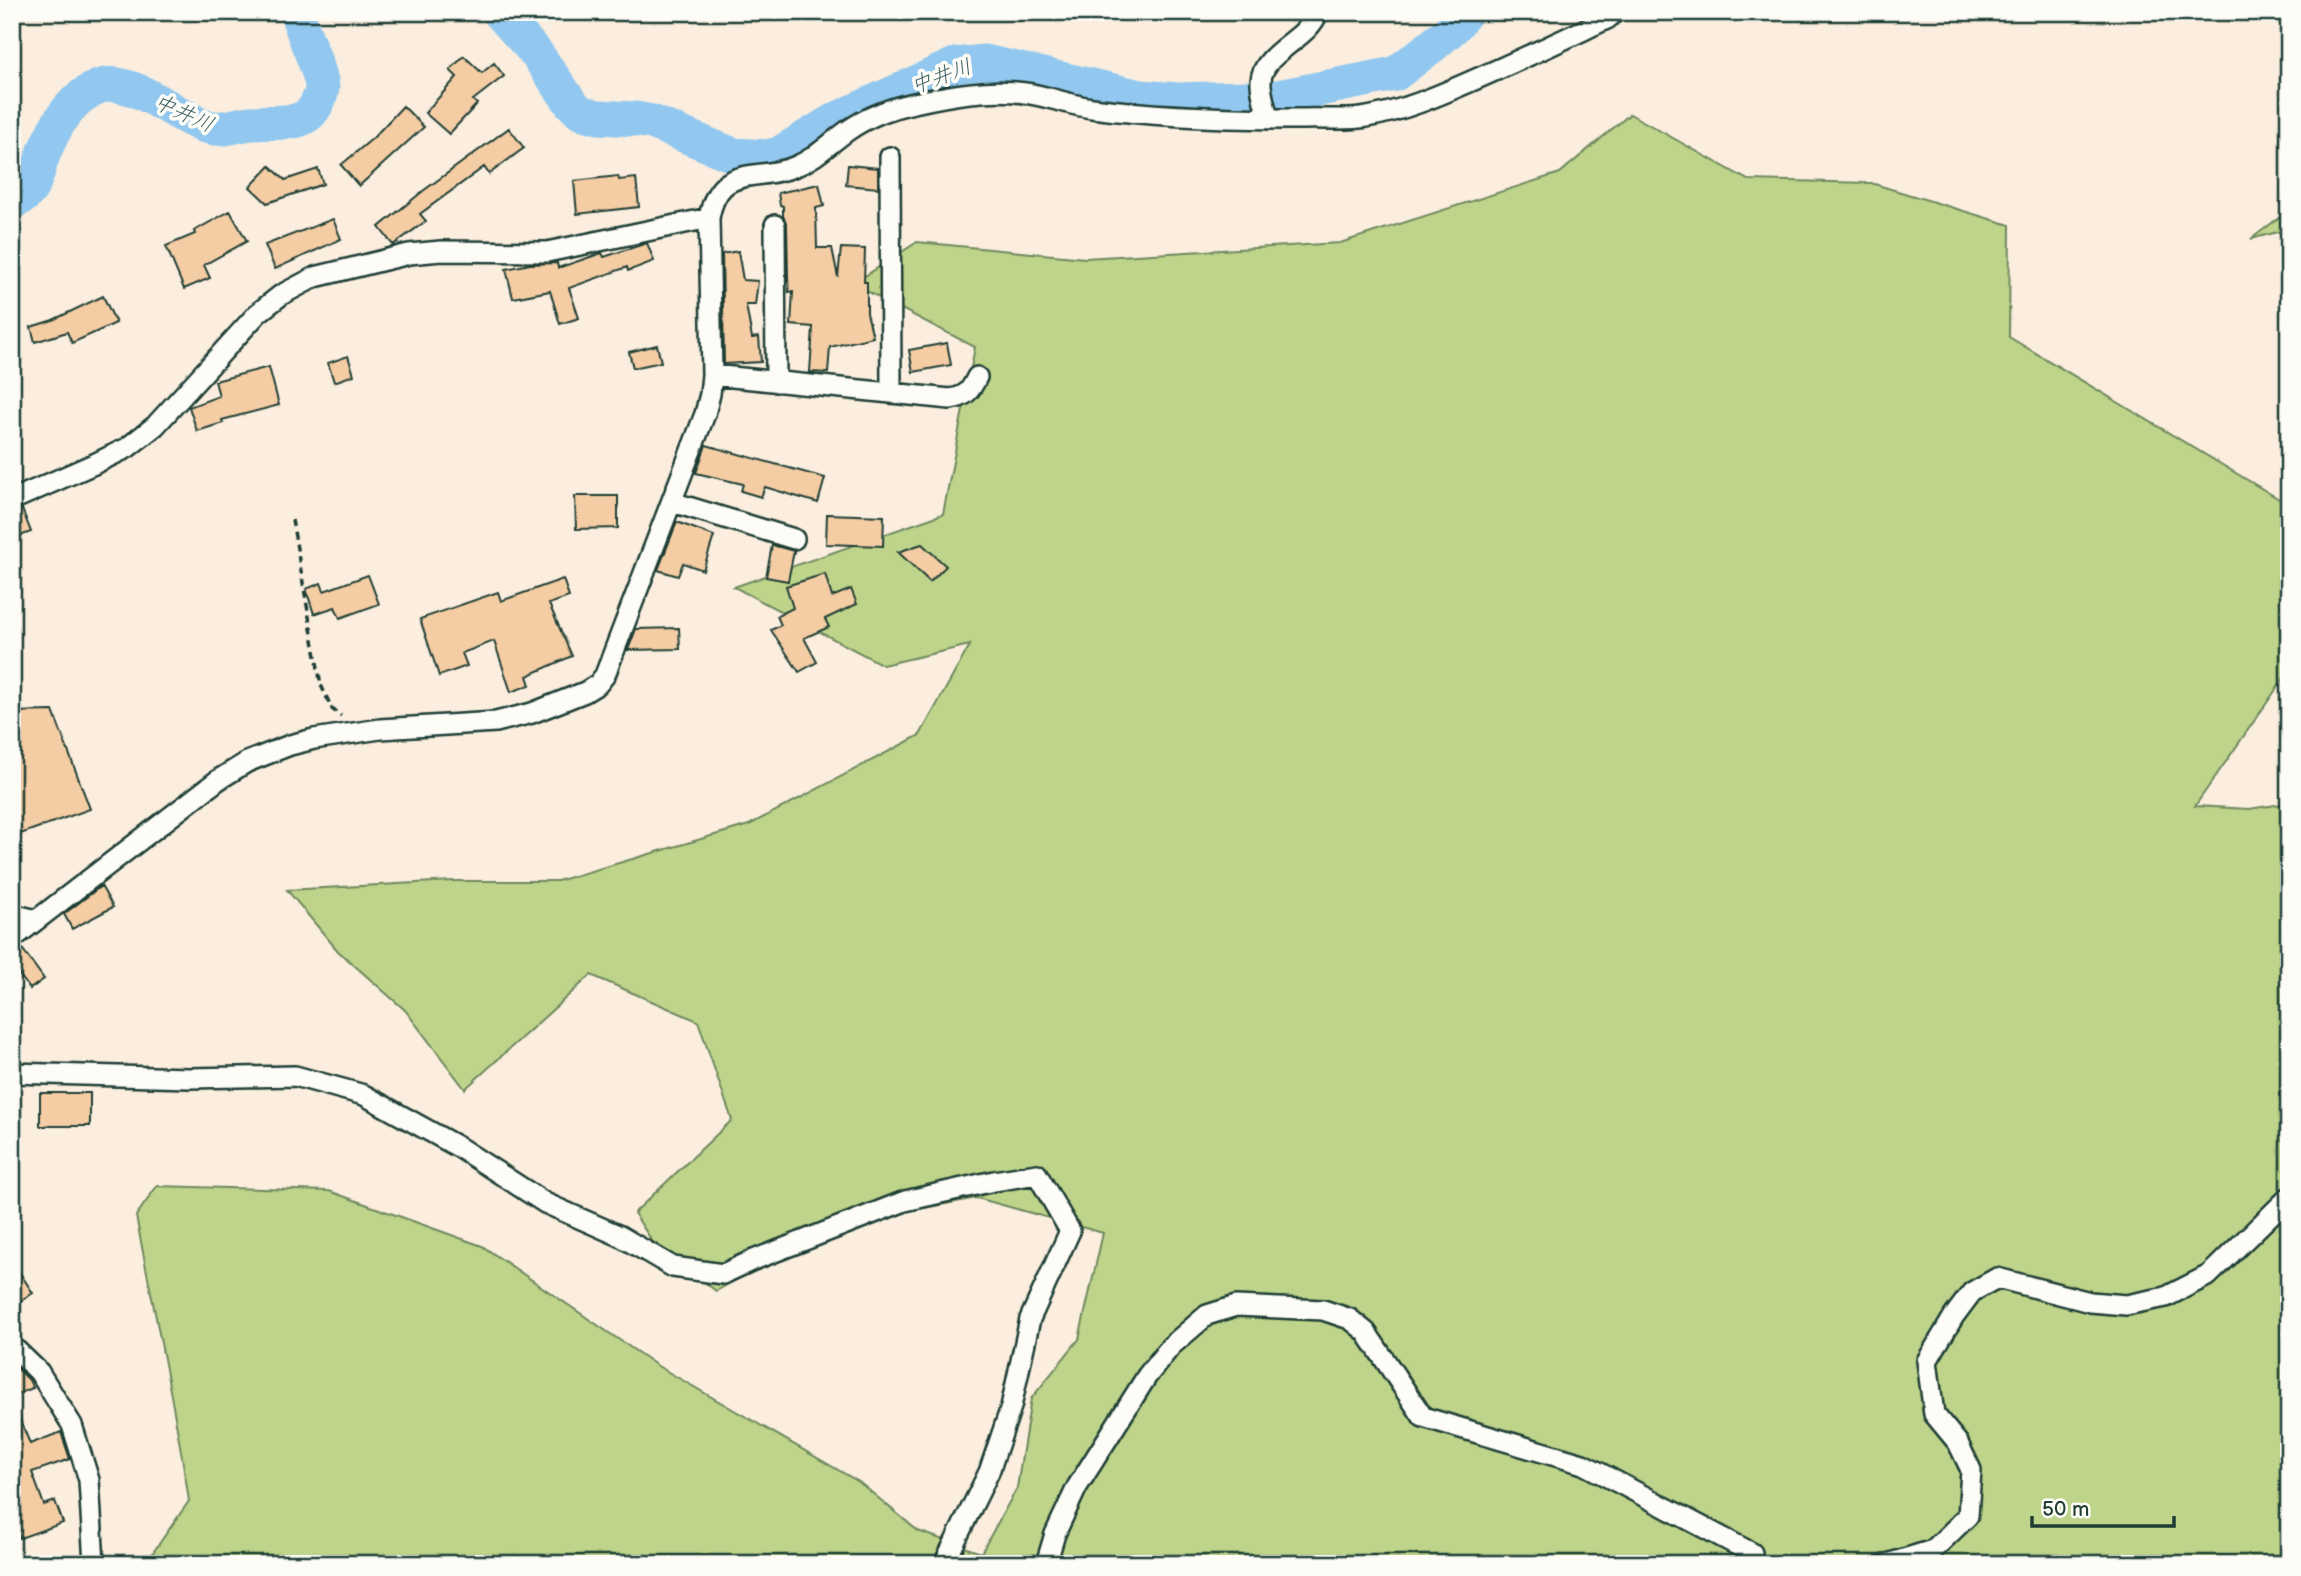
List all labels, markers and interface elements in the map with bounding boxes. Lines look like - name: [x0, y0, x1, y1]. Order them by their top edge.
- water label: 中井川: [907, 54, 975, 99]
- water label: 中井川: [150, 89, 218, 138]
- scale bar: [2032, 1485, 2173, 1529]
- text: 50 m: [2042, 1497, 2089, 1522]

